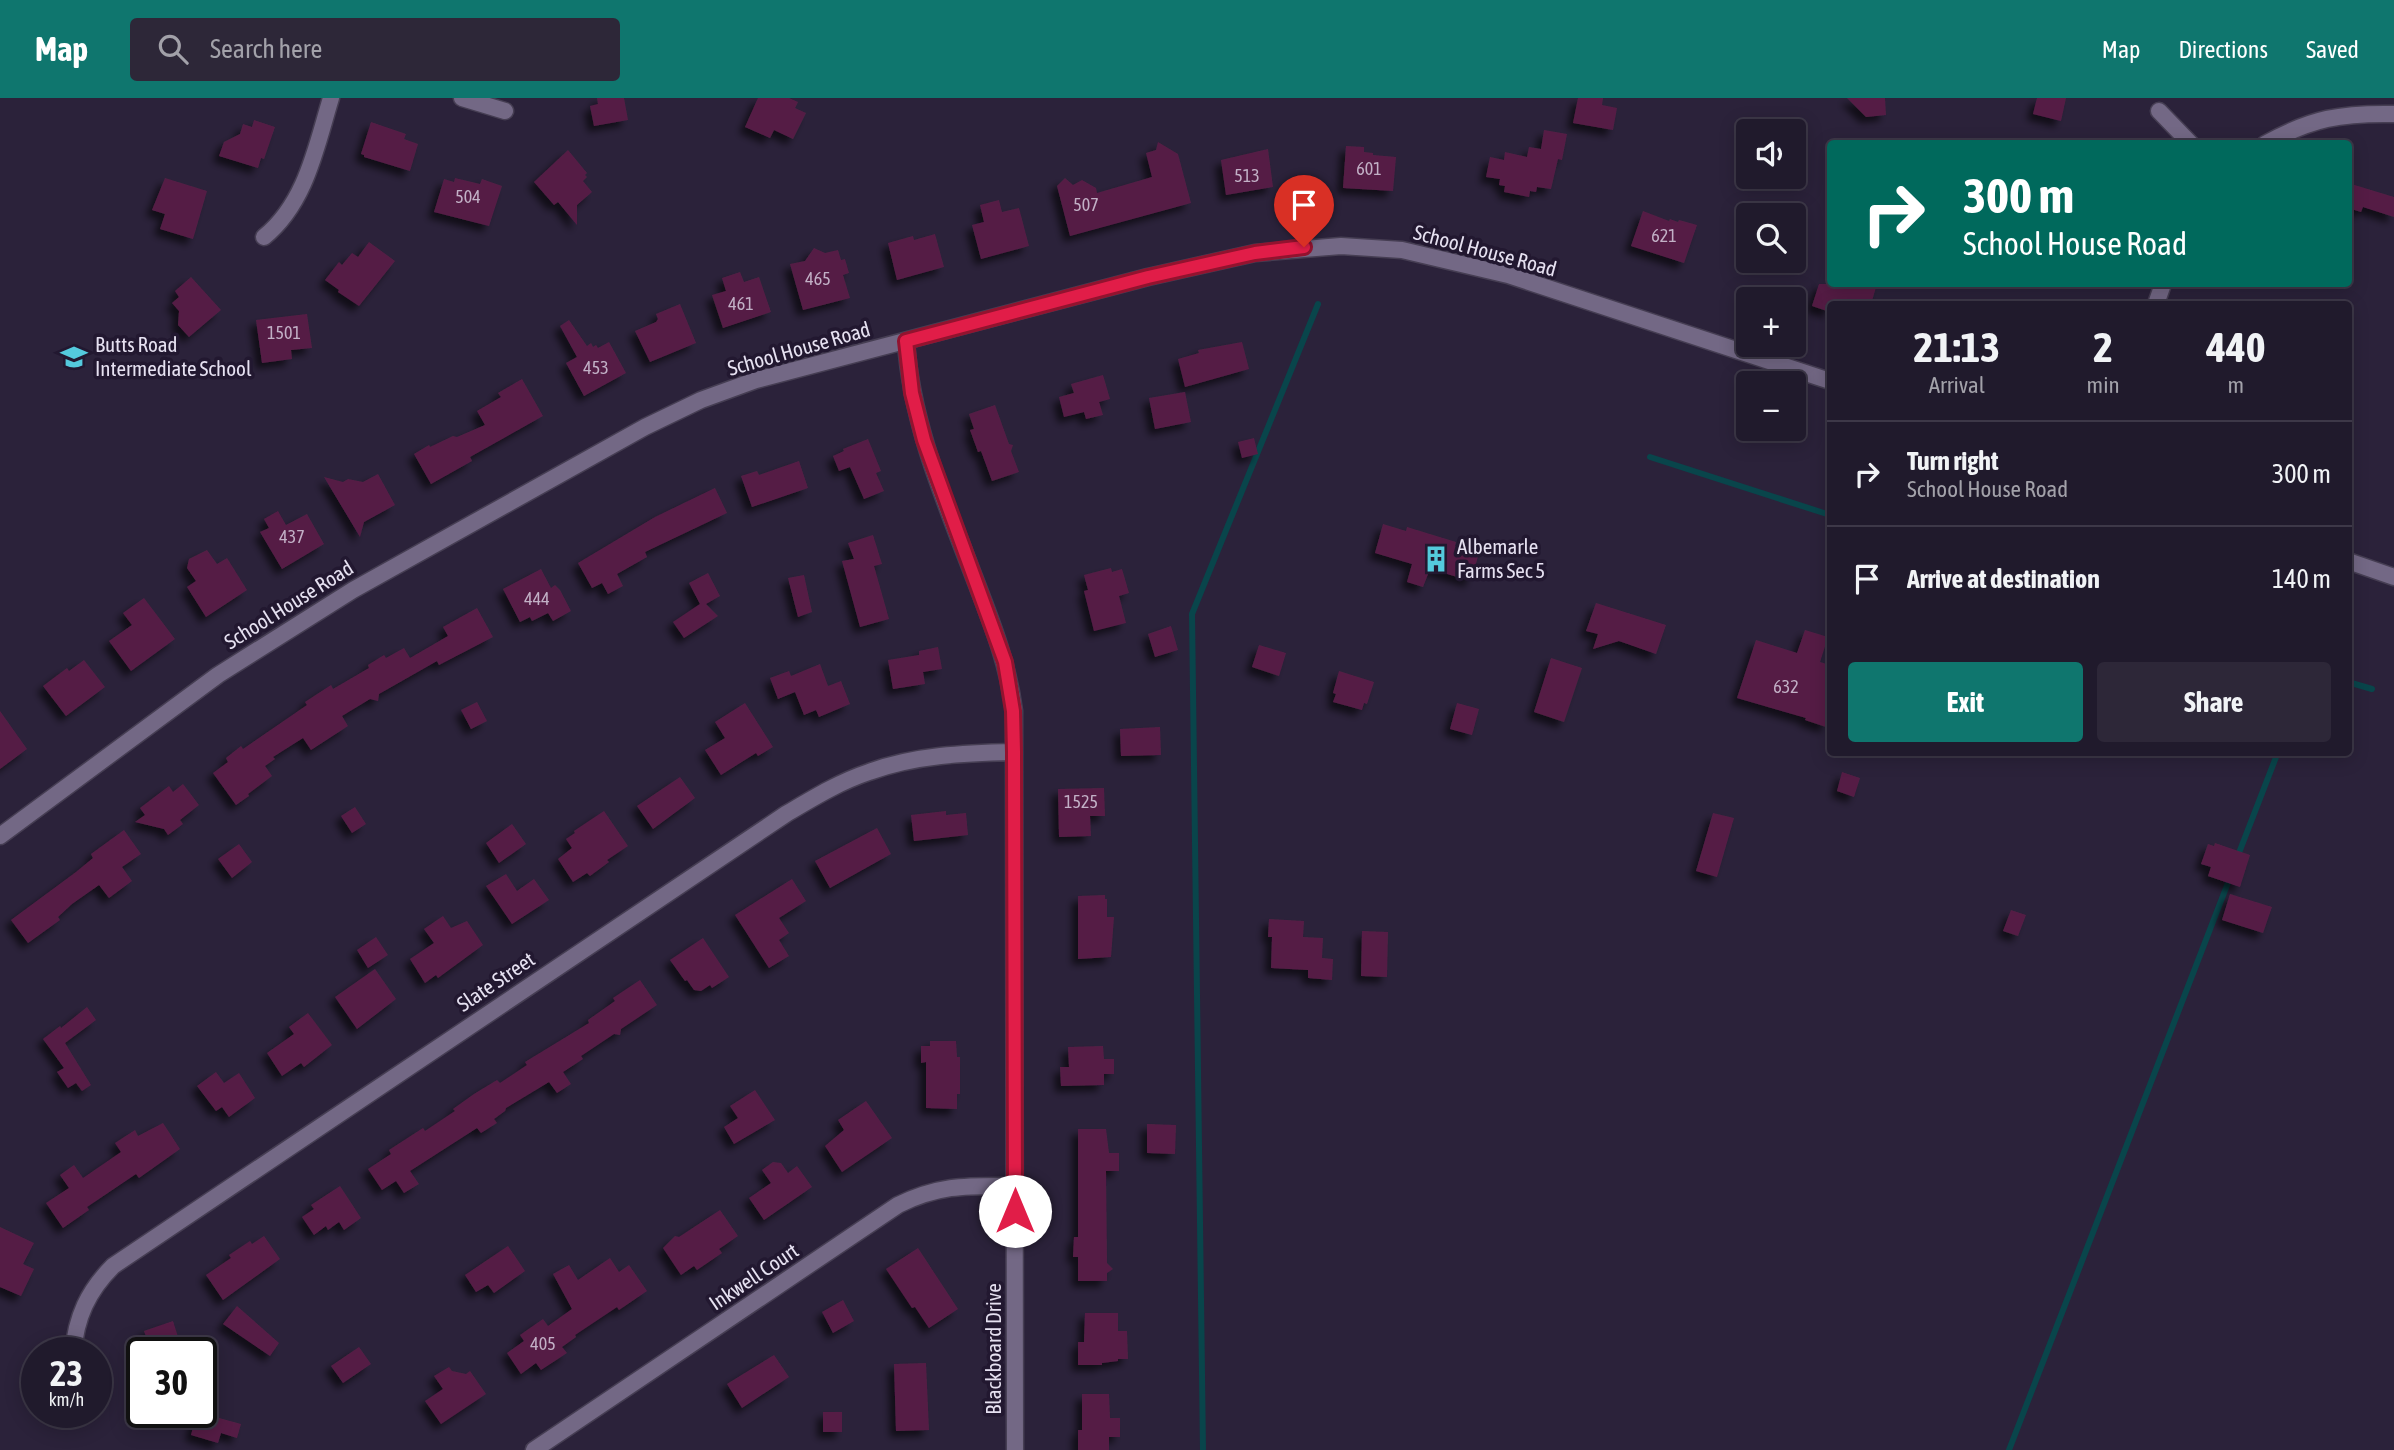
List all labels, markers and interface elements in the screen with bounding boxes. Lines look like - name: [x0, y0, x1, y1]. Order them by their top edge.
- search box: [130, 18, 620, 81]
- text: Map: [35, 30, 88, 68]
- icon: search: [154, 30, 192, 68]
- text: Search here: [210, 34, 322, 64]
- text: Map: [2102, 36, 2140, 63]
- text: Directions: [2178, 36, 2268, 63]
- text: Saved: [2306, 36, 2359, 63]
- map controls: [1736, 119, 1806, 441]
- button: sound: [1736, 119, 1806, 189]
- house number: 601: [1356, 158, 1382, 179]
- house number: 513: [1234, 165, 1260, 186]
- text: 300 m: [1963, 167, 2074, 223]
- icon: right: [1848, 168, 1939, 259]
- pin: [1274, 175, 1334, 247]
- house number: 504: [455, 186, 481, 207]
- icon: arrive: [1285, 186, 1323, 224]
- house number: 507: [1073, 194, 1099, 215]
- button: search: [1736, 203, 1806, 273]
- street label: School House Road: [1411, 219, 1559, 281]
- house number: 621: [1651, 225, 1677, 246]
- text: School House Road: [1963, 225, 2187, 262]
- house number: 465: [805, 268, 831, 289]
- button: +: [1736, 287, 1806, 357]
- house number: 461: [728, 293, 754, 314]
- street label: School House Road: [725, 316, 873, 380]
- house number: 1501: [267, 322, 301, 343]
- text: 21:13: [1914, 323, 2000, 371]
- text: 2: [2093, 323, 2113, 371]
- text: 440: [2206, 323, 2265, 371]
- place label: Butts Road Intermediate School: [95, 332, 252, 380]
- school or university icon: Butts Road Intermediate School: [59, 342, 89, 372]
- house number: 453: [583, 357, 609, 378]
- button: −: [1736, 371, 1806, 441]
- text: Arrival: [1929, 372, 1985, 398]
- text: min: [2087, 372, 2120, 398]
- text: m: [2228, 372, 2244, 398]
- text: Turn right: [1907, 446, 1998, 476]
- icon: right: [1848, 455, 1886, 493]
- text: 300 m: [2272, 459, 2331, 489]
- text: School House Road: [1907, 476, 2068, 502]
- house number: 437: [279, 526, 305, 547]
- place label: Albemarle Farms Sec 5: [1457, 534, 1545, 582]
- building icon: Albemarle Farms Sec 5: [1421, 544, 1451, 574]
- street label: School House Road: [220, 555, 357, 653]
- icon: arrive: [1848, 560, 1886, 598]
- text: Arrive at destination: [1907, 564, 2100, 594]
- text: 140 m: [2272, 564, 2331, 594]
- house number: 444: [524, 588, 550, 609]
- button: Exit: [1848, 662, 2083, 742]
- button: Share: [2097, 662, 2331, 742]
- house number: 632: [1773, 676, 1799, 697]
- house number: 1525: [1064, 791, 1098, 812]
- street label: Slate Street: [452, 946, 539, 1016]
- position arrow: [978, 1174, 1052, 1248]
- street label: Inkwell Court: [704, 1238, 802, 1315]
- street label: Blackboard Drive: [981, 1283, 1005, 1415]
- house number: 405: [530, 1333, 556, 1354]
- speed limit sign: 30: [126, 1337, 217, 1428]
- text: 23: [50, 1353, 83, 1393]
- text: km/h: [49, 1389, 84, 1410]

